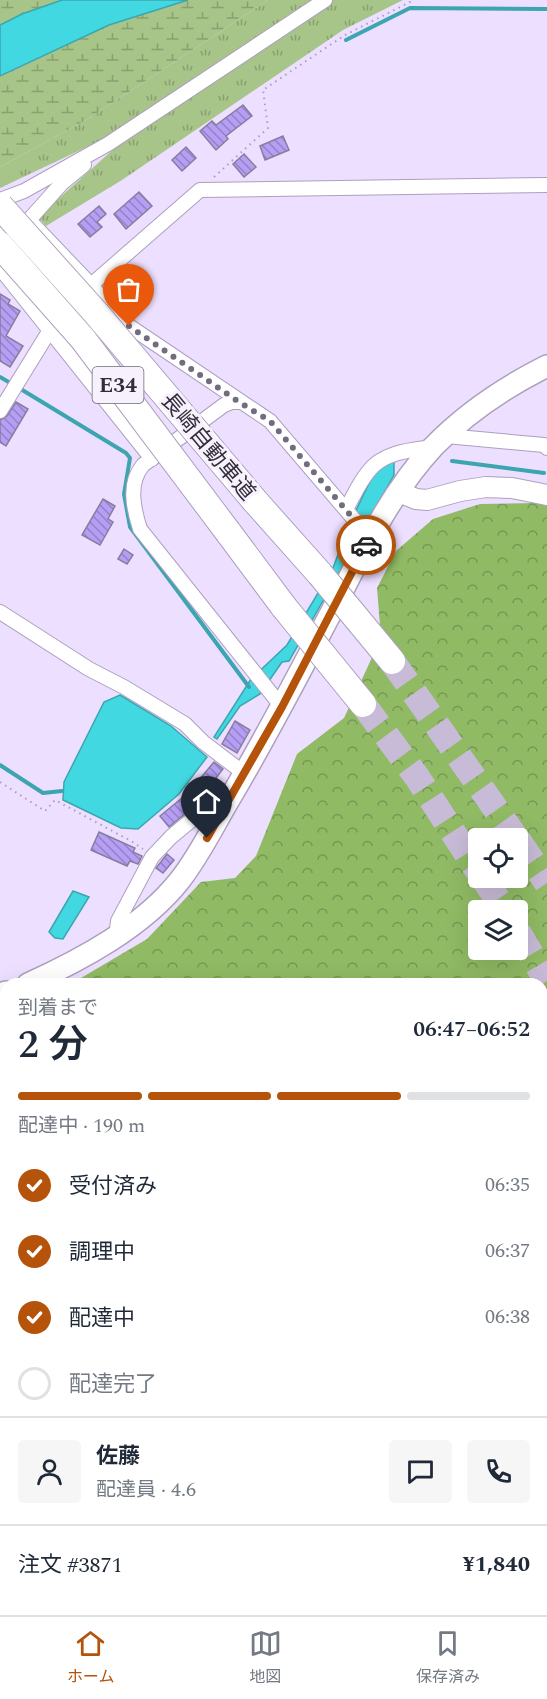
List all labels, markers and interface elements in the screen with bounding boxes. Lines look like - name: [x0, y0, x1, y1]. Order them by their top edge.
- pin: [103, 264, 154, 326]
- icon: bag: [112, 273, 145, 306]
- road number: E34: [92, 367, 144, 403]
- street label: 長崎自動車道: [153, 386, 263, 508]
- courier: [336, 515, 396, 575]
- icon: car: [350, 529, 383, 562]
- pin: [181, 776, 232, 838]
- icon: home: [190, 785, 223, 818]
- map controls: [468, 828, 528, 960]
- button: locate: [468, 828, 528, 888]
- button: layers: [468, 900, 528, 960]
- text: 到着まで: [18, 993, 98, 1023]
- text: 06:47–06:52: [413, 1013, 530, 1046]
- text: 2 分: [18, 1016, 88, 1075]
- text: 配達中 · 190 m: [18, 1111, 145, 1141]
- icon: check: [18, 1169, 51, 1202]
- text: 受付済み: [69, 1170, 157, 1203]
- text: 06:35: [485, 1170, 530, 1200]
- icon: check: [18, 1235, 51, 1268]
- text: 調理中: [69, 1236, 135, 1269]
- text: 06:37: [485, 1236, 530, 1266]
- icon: check: [18, 1301, 51, 1334]
- text: 配達中: [69, 1302, 135, 1335]
- text: 06:38: [485, 1302, 530, 1332]
- text: 配達完了: [69, 1368, 157, 1401]
- button: person: [18, 1440, 81, 1503]
- text: 佐藤: [96, 1440, 140, 1473]
- button: chat: [389, 1440, 452, 1503]
- button: phone: [467, 1440, 530, 1503]
- text: 配達員 · 4.6: [96, 1475, 196, 1505]
- text: ¥1,840: [462, 1548, 530, 1581]
- text: 注文 #3871: [18, 1549, 123, 1582]
- tab: ホーム: [67, 1627, 115, 1689]
- tab: 地図: [249, 1627, 282, 1689]
- tab: 保存済み: [416, 1627, 480, 1689]

